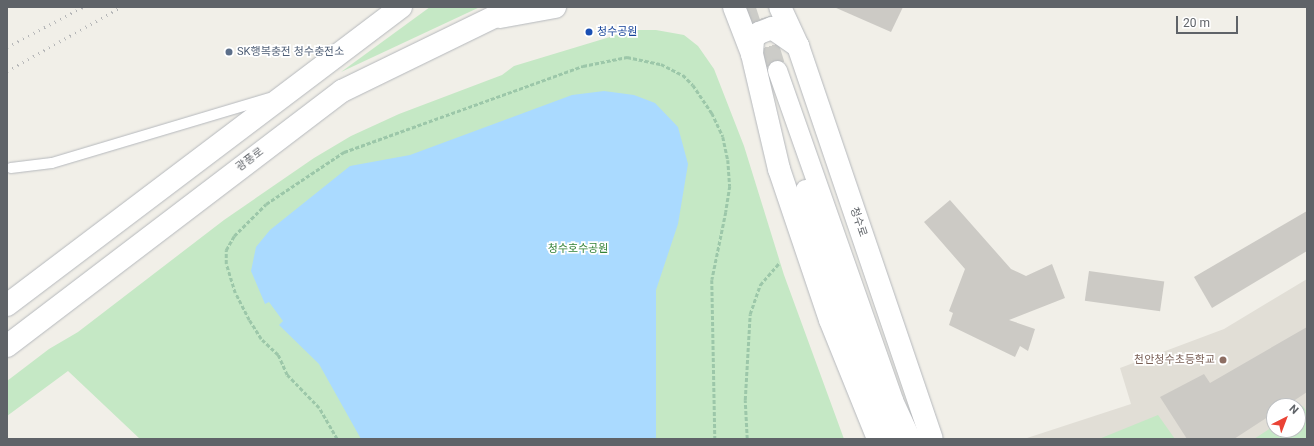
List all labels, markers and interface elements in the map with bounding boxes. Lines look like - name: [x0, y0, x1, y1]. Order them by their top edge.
- scale bar: [1178, 8, 1240, 34]
- text: 20 m: [1183, 16, 1210, 30]
- place label: 청수공원: [597, 25, 637, 39]
- marker: 청수공원: [584, 27, 594, 37]
- place label: SK행복충전 청수충전소: [237, 45, 344, 59]
- marker: SK행복충전 청수충전소: [224, 47, 234, 57]
- street label: 광풍로: [234, 146, 266, 174]
- street label: 청수로: [847, 205, 869, 239]
- park label: 청수호수공원: [548, 242, 608, 256]
- place label: 천안청수초등학교: [1134, 353, 1215, 367]
- marker: 천안청수초등학교: [1218, 355, 1228, 365]
- north arrow: [1266, 398, 1306, 438]
- text: N: [1286, 402, 1301, 417]

